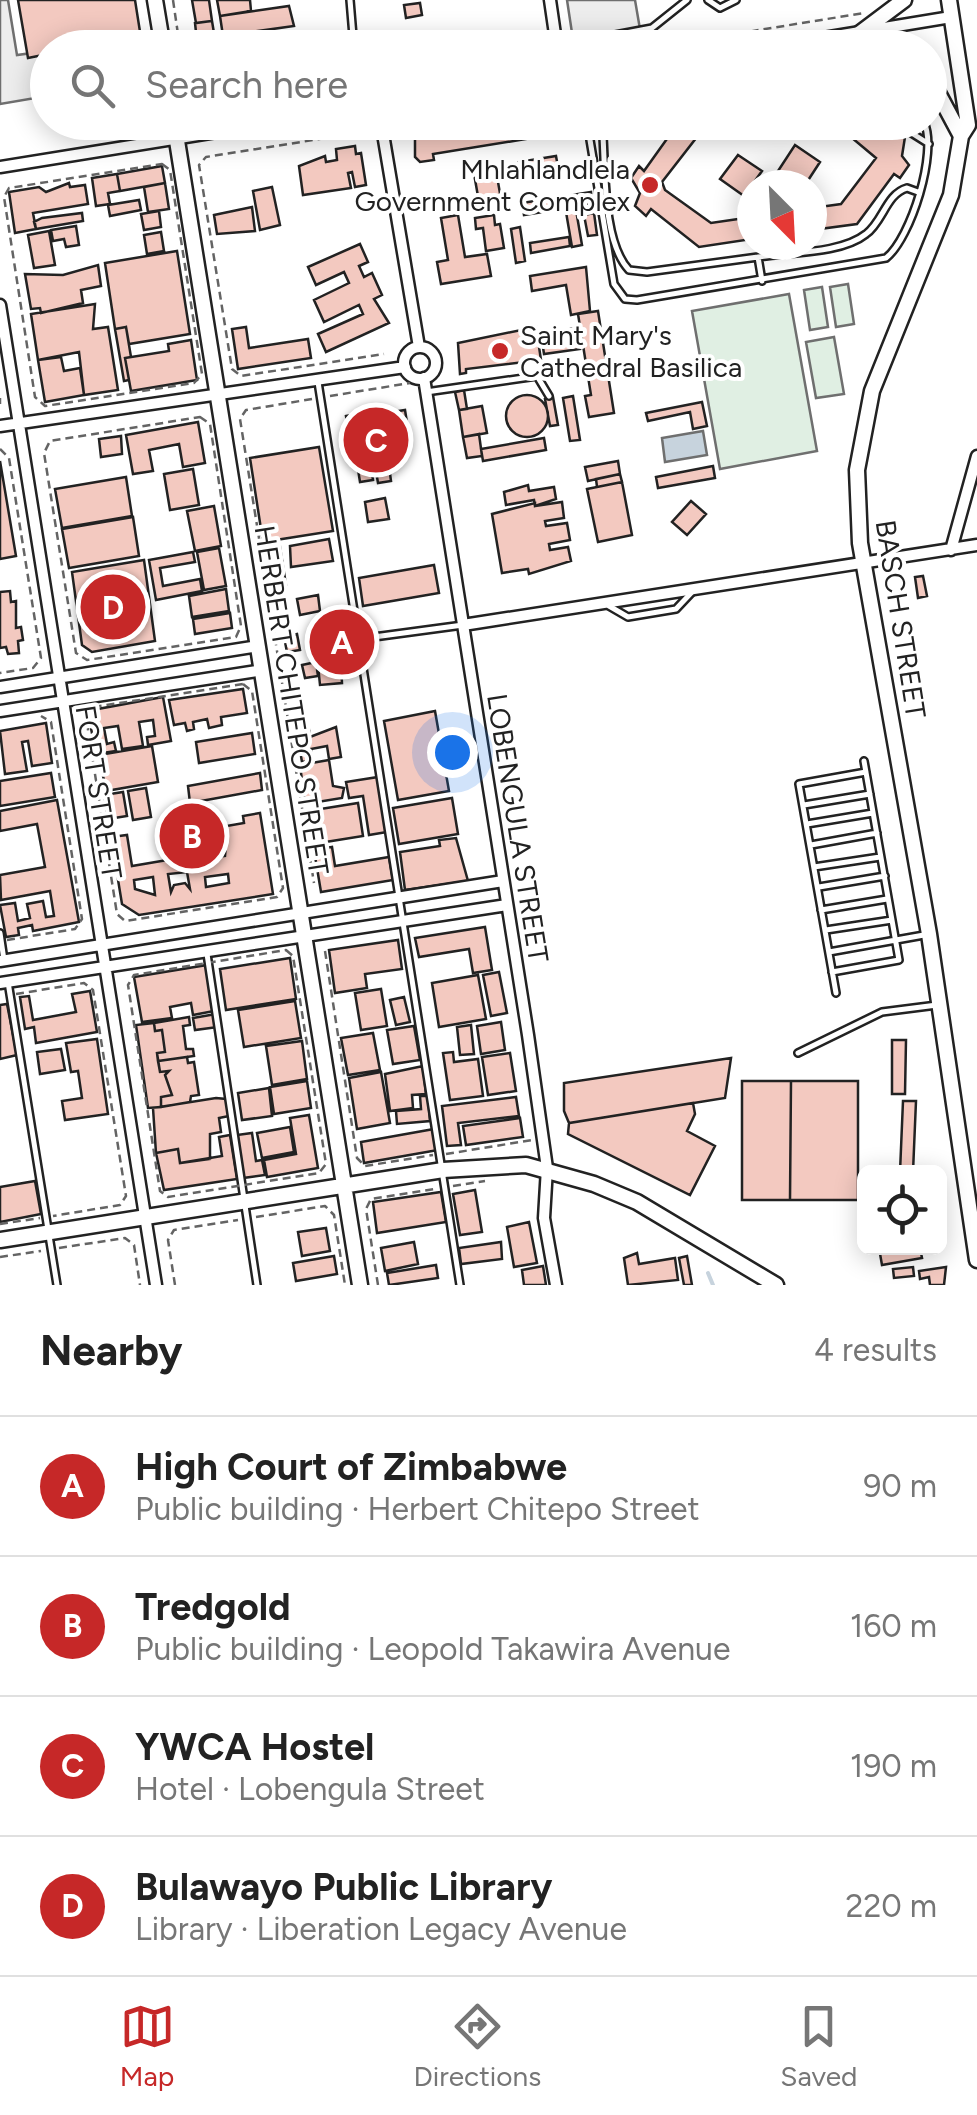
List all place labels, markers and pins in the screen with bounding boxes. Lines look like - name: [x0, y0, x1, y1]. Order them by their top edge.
- place label: Mhlahlandlela Government Complex: [355, 152, 631, 218]
- marker: Mhlahlandlela Government Complex: [639, 174, 661, 196]
- place label: Saint Mary's Cathedral Basilica: [520, 318, 742, 384]
- marker: Saint Mary's Cathedral Basilica: [489, 340, 511, 362]
- pin: C: [344, 402, 408, 478]
- pin: D: [80, 570, 146, 644]
- pin: A: [310, 604, 374, 680]
- pin: B: [160, 798, 224, 874]

